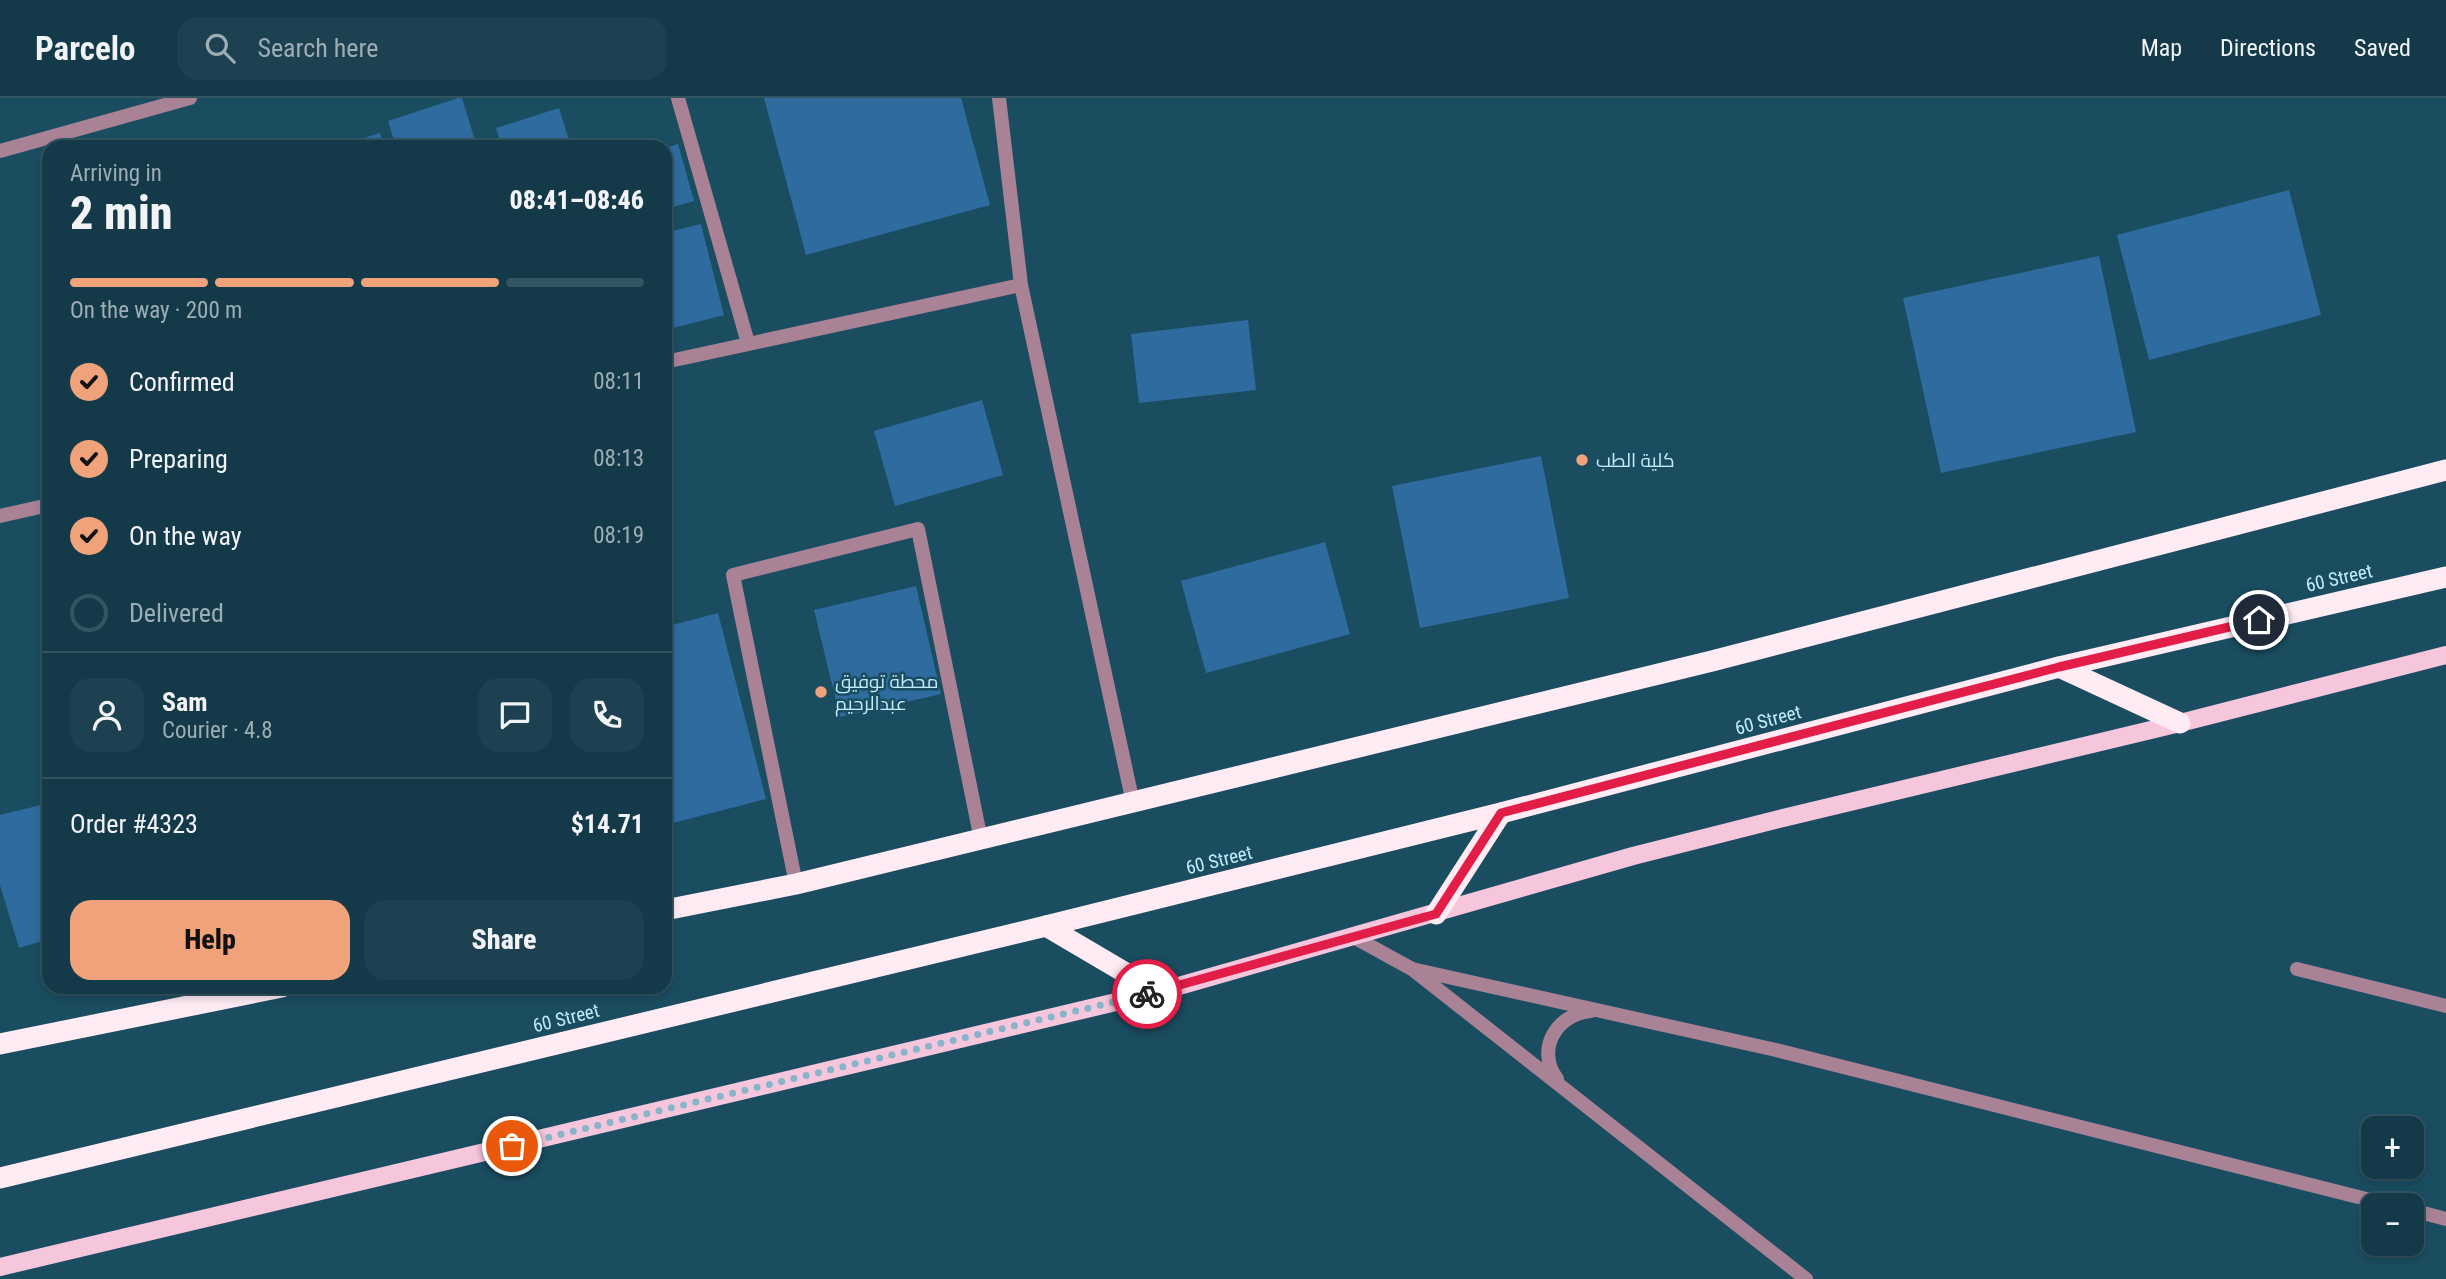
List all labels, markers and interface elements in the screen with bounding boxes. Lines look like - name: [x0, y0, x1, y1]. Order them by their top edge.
- search box: [177, 17, 667, 80]
- text: Parcelo: [35, 29, 135, 68]
- icon: search: [201, 29, 239, 67]
- text: Search here: [257, 33, 378, 63]
- text: Map: [2141, 34, 2182, 62]
- text: Directions: [2220, 34, 2316, 62]
- text: Saved: [2354, 34, 2411, 62]
- text: Arriving in: [70, 160, 162, 187]
- text: 08:41–08:46: [510, 185, 644, 215]
- text: 2 min: [70, 186, 173, 240]
- text: On the way · 200 m: [70, 297, 242, 324]
- icon: check: [70, 363, 108, 401]
- text: Confirmed: [129, 367, 235, 397]
- text: 08:11: [593, 368, 644, 395]
- icon: check: [70, 440, 108, 478]
- text: Preparing: [129, 444, 228, 474]
- text: 08:13: [593, 445, 644, 472]
- place label: كلية الطب: [1596, 449, 1675, 472]
- marker: كلية الطب: [1574, 452, 1590, 468]
- icon: check: [70, 517, 108, 555]
- text: On the way: [129, 521, 242, 551]
- text: 08:19: [593, 522, 644, 549]
- street label: 60 Street: [2303, 559, 2375, 597]
- pin: [2229, 590, 2289, 650]
- text: Delivered: [129, 598, 224, 628]
- icon: home: [2240, 601, 2278, 639]
- place label: محطة توفيق عبدالرحيم: [835, 670, 938, 717]
- button: person: [70, 678, 144, 752]
- button: chat: [478, 678, 552, 752]
- button: phone: [570, 678, 644, 752]
- marker: محطة توفيق عبدالرحيم: [813, 684, 829, 700]
- text: Sam: [162, 687, 208, 717]
- street label: 60 Street: [1732, 700, 1804, 740]
- text: Courier · 4.8: [162, 717, 273, 744]
- text: Order #4323: [70, 809, 198, 839]
- text: $14.71: [571, 809, 644, 839]
- street label: 60 Street: [1183, 841, 1255, 879]
- button: Help: [70, 900, 350, 980]
- button: Share: [364, 900, 644, 980]
- courier: [1112, 959, 1182, 1029]
- icon: bike: [1128, 975, 1166, 1013]
- street label: 60 Street: [530, 999, 602, 1037]
- pin: [482, 1116, 542, 1176]
- map controls: [2361, 1116, 2424, 1256]
- button: +: [2361, 1116, 2424, 1179]
- icon: bag: [493, 1127, 531, 1165]
- button: −: [2361, 1193, 2424, 1256]

